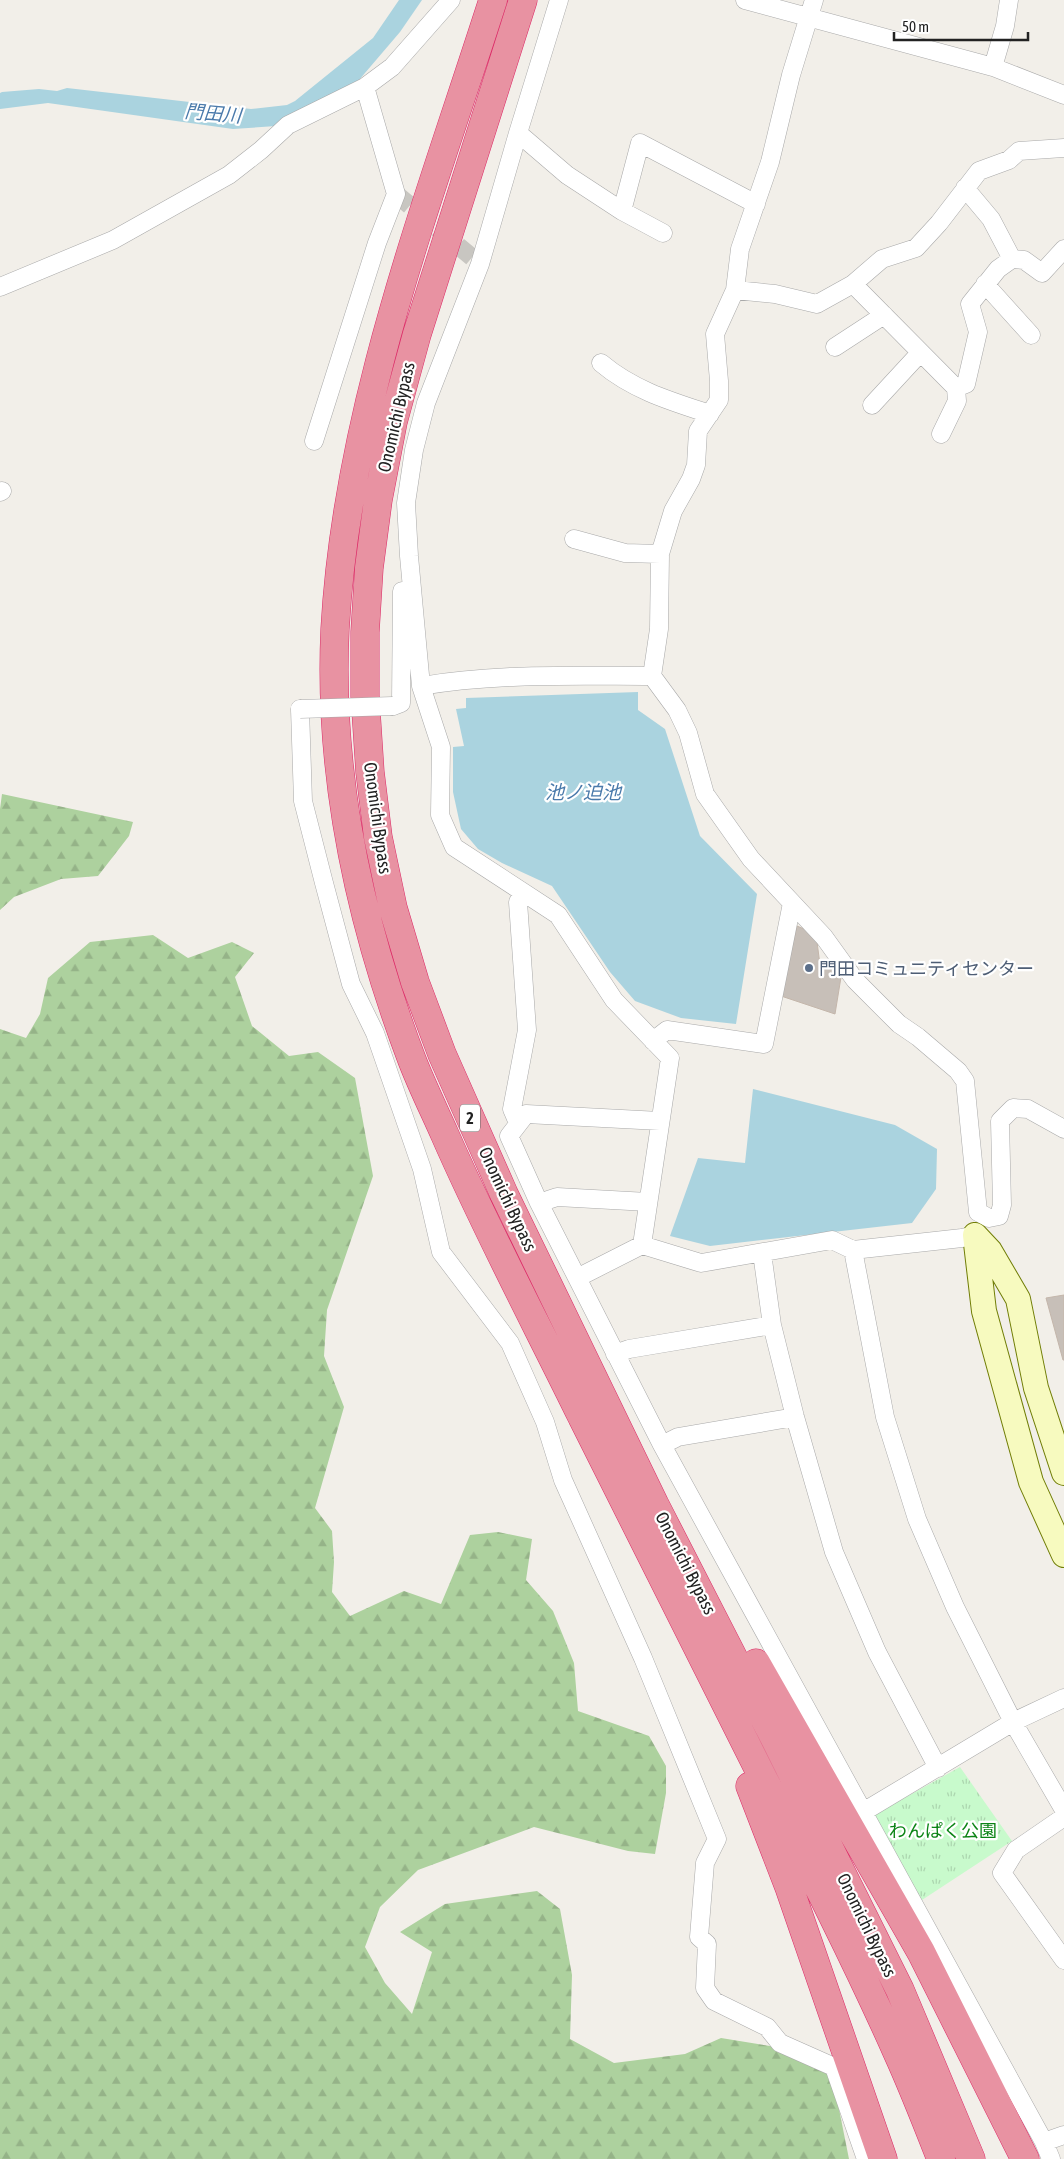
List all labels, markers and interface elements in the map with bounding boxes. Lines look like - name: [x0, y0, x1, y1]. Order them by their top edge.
- scale bar: [894, 10, 1028, 42]
- text: 50 m: [902, 18, 929, 35]
- water label: 門田川: [184, 100, 244, 127]
- street label: Onomichi Bypass: [373, 360, 419, 474]
- street label: Onomichi Bypass: [360, 761, 396, 875]
- water label: 池ノ迫池: [545, 781, 623, 803]
- place label: 門田コミュニティセンター: [819, 958, 1034, 979]
- marker: 門田コミュニティセンター: [803, 962, 815, 974]
- road number: 2: [460, 1104, 480, 1132]
- street label: Onomichi Bypass: [475, 1144, 541, 1254]
- street label: Onomichi Bypass: [651, 1508, 721, 1618]
- park label: わんぱく公園: [889, 1820, 997, 1841]
- street label: Onomichi Bypass: [833, 1870, 901, 1980]

